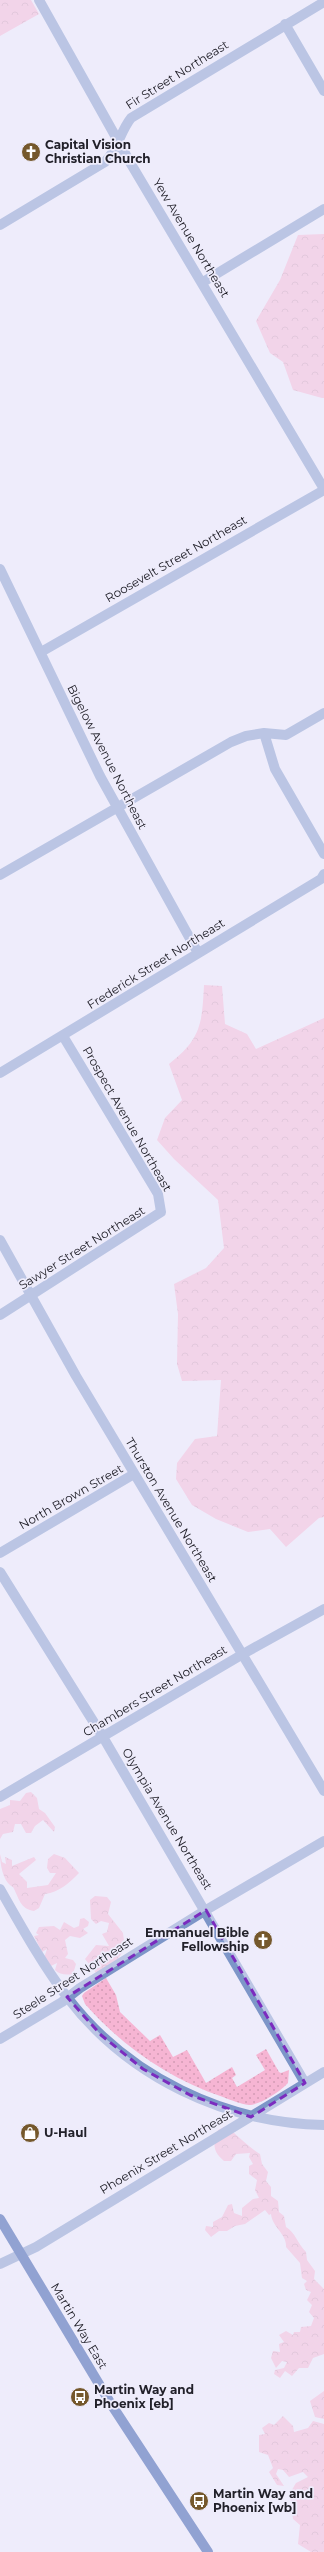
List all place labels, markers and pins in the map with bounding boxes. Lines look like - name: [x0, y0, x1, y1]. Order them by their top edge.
- place label: Capital Vision Christian Church: [45, 137, 151, 166]
- church icon: Capital Vision Christian Church: [20, 141, 42, 163]
- place label: Emmanuel Bible Fellowship: [145, 1925, 249, 1954]
- church icon: Emmanuel Bible Fellowship: [252, 1929, 274, 1951]
- shop icon: U-Haul: [19, 2122, 41, 2144]
- place label: U-Haul: [44, 2125, 87, 2140]
- place label: Martin Way and Phoenix [eb]: [94, 2382, 194, 2411]
- bus stop icon: Martin Way and Phoenix [eb]: [69, 2386, 91, 2408]
- place label: Martin Way and Phoenix [wb]: [213, 2486, 313, 2515]
- bus stop icon: Martin Way and Phoenix [wb]: [188, 2490, 210, 2512]

